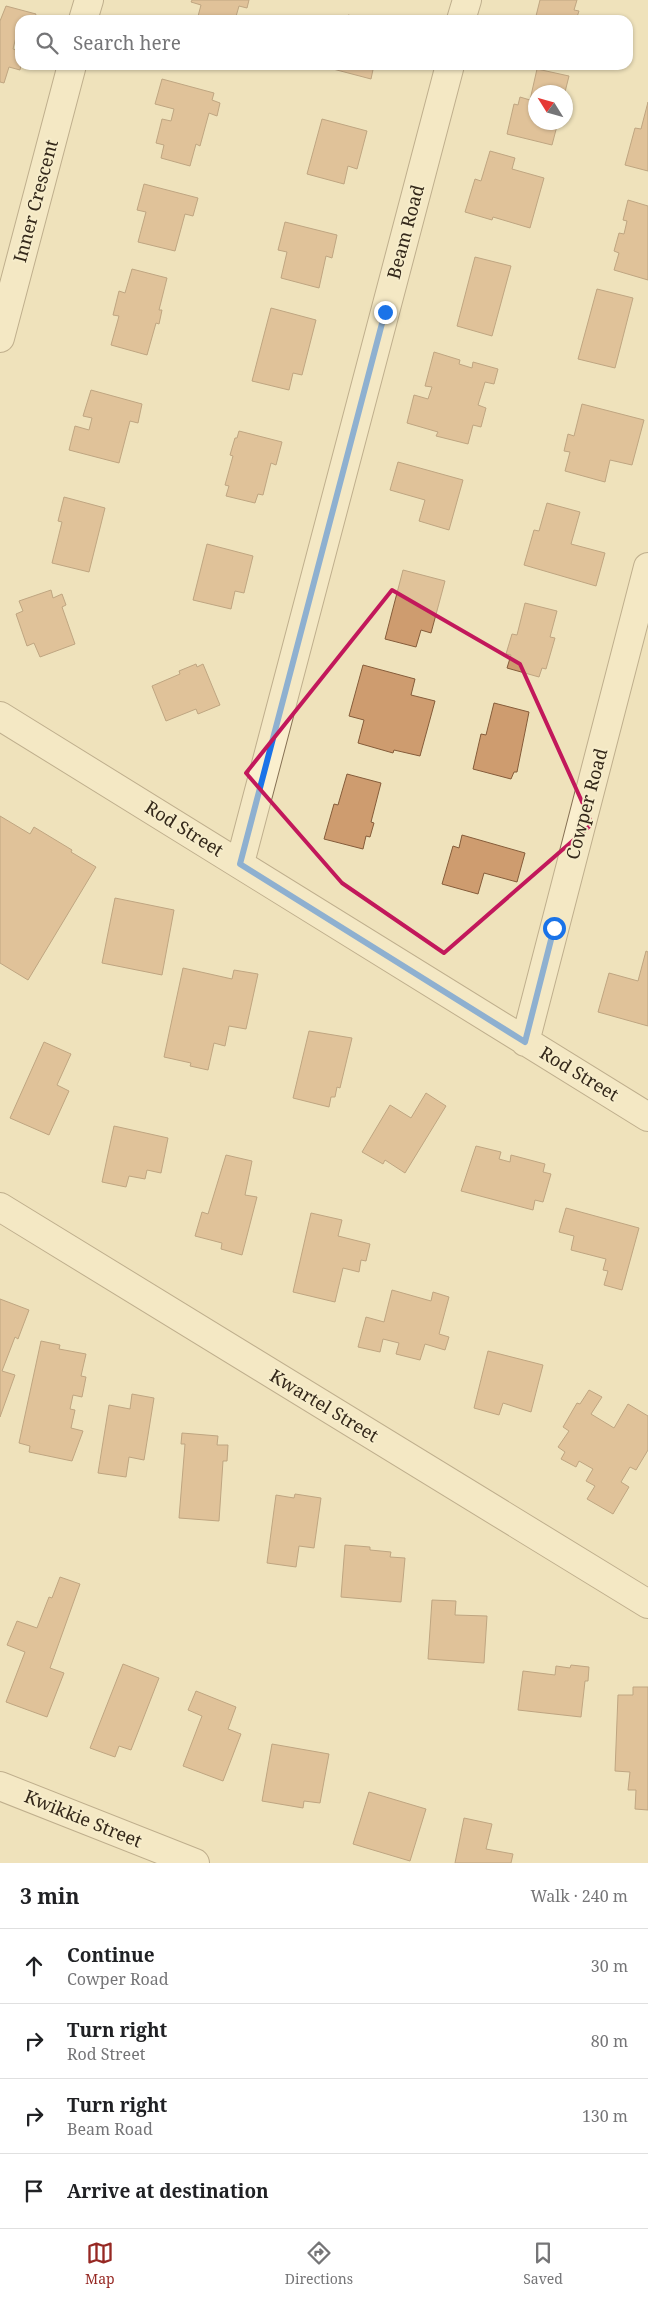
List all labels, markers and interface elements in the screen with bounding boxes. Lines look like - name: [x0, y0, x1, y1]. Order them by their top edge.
- search box: [15, 15, 633, 70]
- icon: search: [33, 29, 61, 57]
- text: Search here: [73, 30, 181, 56]
- north arrow: [528, 85, 573, 130]
- street label: Inner Crescent: [7, 137, 63, 265]
- street label: Beam Road: [381, 182, 429, 282]
- route end: [374, 301, 397, 324]
- street label: Cowper Road: [560, 745, 612, 862]
- street label: Rod Street: [141, 795, 228, 862]
- route start: [543, 917, 566, 940]
- street label: Rod Street: [536, 1040, 623, 1106]
- street label: Kwartel Street: [266, 1363, 383, 1447]
- street label: Kwikkie Street: [21, 1784, 146, 1853]
- text: 3 min: [20, 1882, 79, 1910]
- text: Walk · 240 m: [531, 1885, 628, 1907]
- text: Continue: [67, 1942, 155, 1968]
- icon: ahead: [20, 1952, 48, 1980]
- text: 30 m: [591, 1955, 628, 1977]
- text: Cowper Road: [67, 1968, 169, 1990]
- text: Turn right: [67, 2017, 167, 2043]
- icon: right: [20, 2027, 48, 2055]
- text: 80 m: [591, 2030, 628, 2052]
- text: Rod Street: [67, 2043, 145, 2065]
- text: Turn right: [67, 2092, 167, 2118]
- icon: right: [20, 2102, 48, 2130]
- text: 130 m: [582, 2105, 628, 2127]
- text: Beam Road: [67, 2118, 153, 2140]
- icon: arrive: [20, 2177, 48, 2205]
- text: Arrive at destination: [67, 2178, 269, 2204]
- tab: Map: [85, 2239, 115, 2288]
- tab: Directions: [285, 2239, 353, 2288]
- tab: Saved: [523, 2239, 563, 2288]

